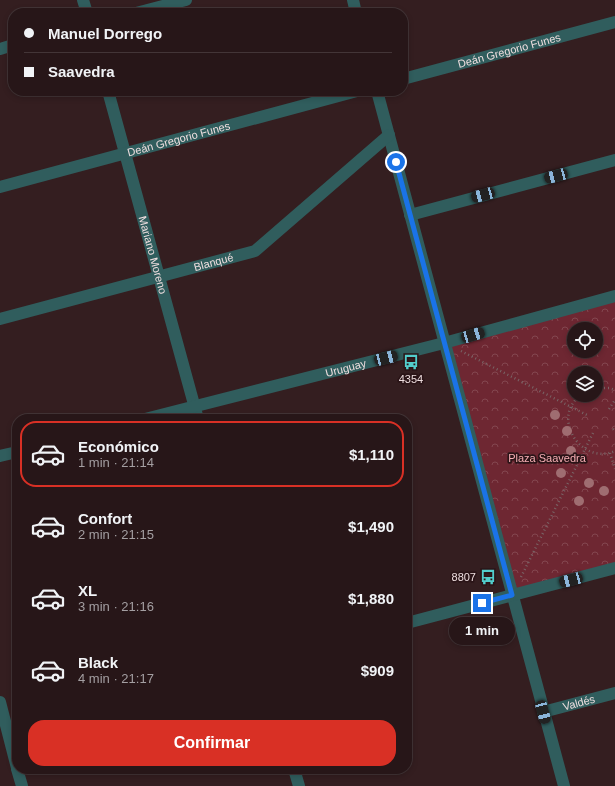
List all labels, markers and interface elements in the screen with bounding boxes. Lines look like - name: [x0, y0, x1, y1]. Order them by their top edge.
- text: Manuel Dorrego: [48, 25, 162, 42]
- street label: Deán Gregorio Funes: [457, 31, 562, 70]
- text: Saavedra: [48, 63, 115, 80]
- street label: Deán Gregorio Funes: [126, 119, 232, 159]
- route start: [387, 153, 405, 171]
- car: [543, 167, 569, 185]
- car: [470, 186, 496, 204]
- street label: Mariano Moreno: [137, 215, 169, 295]
- street label: Blanqué: [192, 251, 235, 273]
- map controls: [567, 322, 603, 402]
- button: locate: [567, 322, 603, 358]
- car: [460, 326, 486, 344]
- car: [373, 349, 399, 367]
- bus stop icon: 4354: [402, 353, 420, 371]
- street label: Uruguay: [324, 357, 368, 379]
- button: layers: [567, 366, 603, 402]
- place label: 4354: [399, 373, 423, 385]
- icon: car: [30, 436, 66, 472]
- text: Económico: [78, 438, 159, 455]
- text: $1,110: [349, 446, 394, 463]
- park label: Plaza Saavedra: [508, 452, 587, 464]
- text: 1 min · 21:14: [78, 455, 154, 470]
- icon: car: [30, 508, 66, 544]
- text: Confort: [78, 510, 132, 527]
- text: $1,490: [348, 518, 394, 535]
- text: 2 min · 21:15: [78, 527, 154, 542]
- bus stop icon: 8807: [479, 568, 497, 586]
- place label: 8807: [452, 571, 476, 583]
- car: [558, 571, 584, 589]
- icon: car: [30, 580, 66, 616]
- text: XL: [78, 582, 97, 599]
- text: $1,880: [348, 590, 394, 607]
- route end: [473, 594, 491, 612]
- text: 3 min · 21:16: [78, 599, 154, 614]
- callout: 1 min: [449, 617, 515, 645]
- text: 1 min: [465, 623, 499, 638]
- icon: car: [30, 652, 66, 688]
- text: Black: [78, 654, 118, 671]
- text: $909: [361, 662, 394, 679]
- text: 4 min · 21:17: [78, 671, 154, 686]
- street label: Valdés: [561, 692, 597, 713]
- car: [534, 699, 552, 725]
- button: Confirmar: [28, 720, 396, 766]

